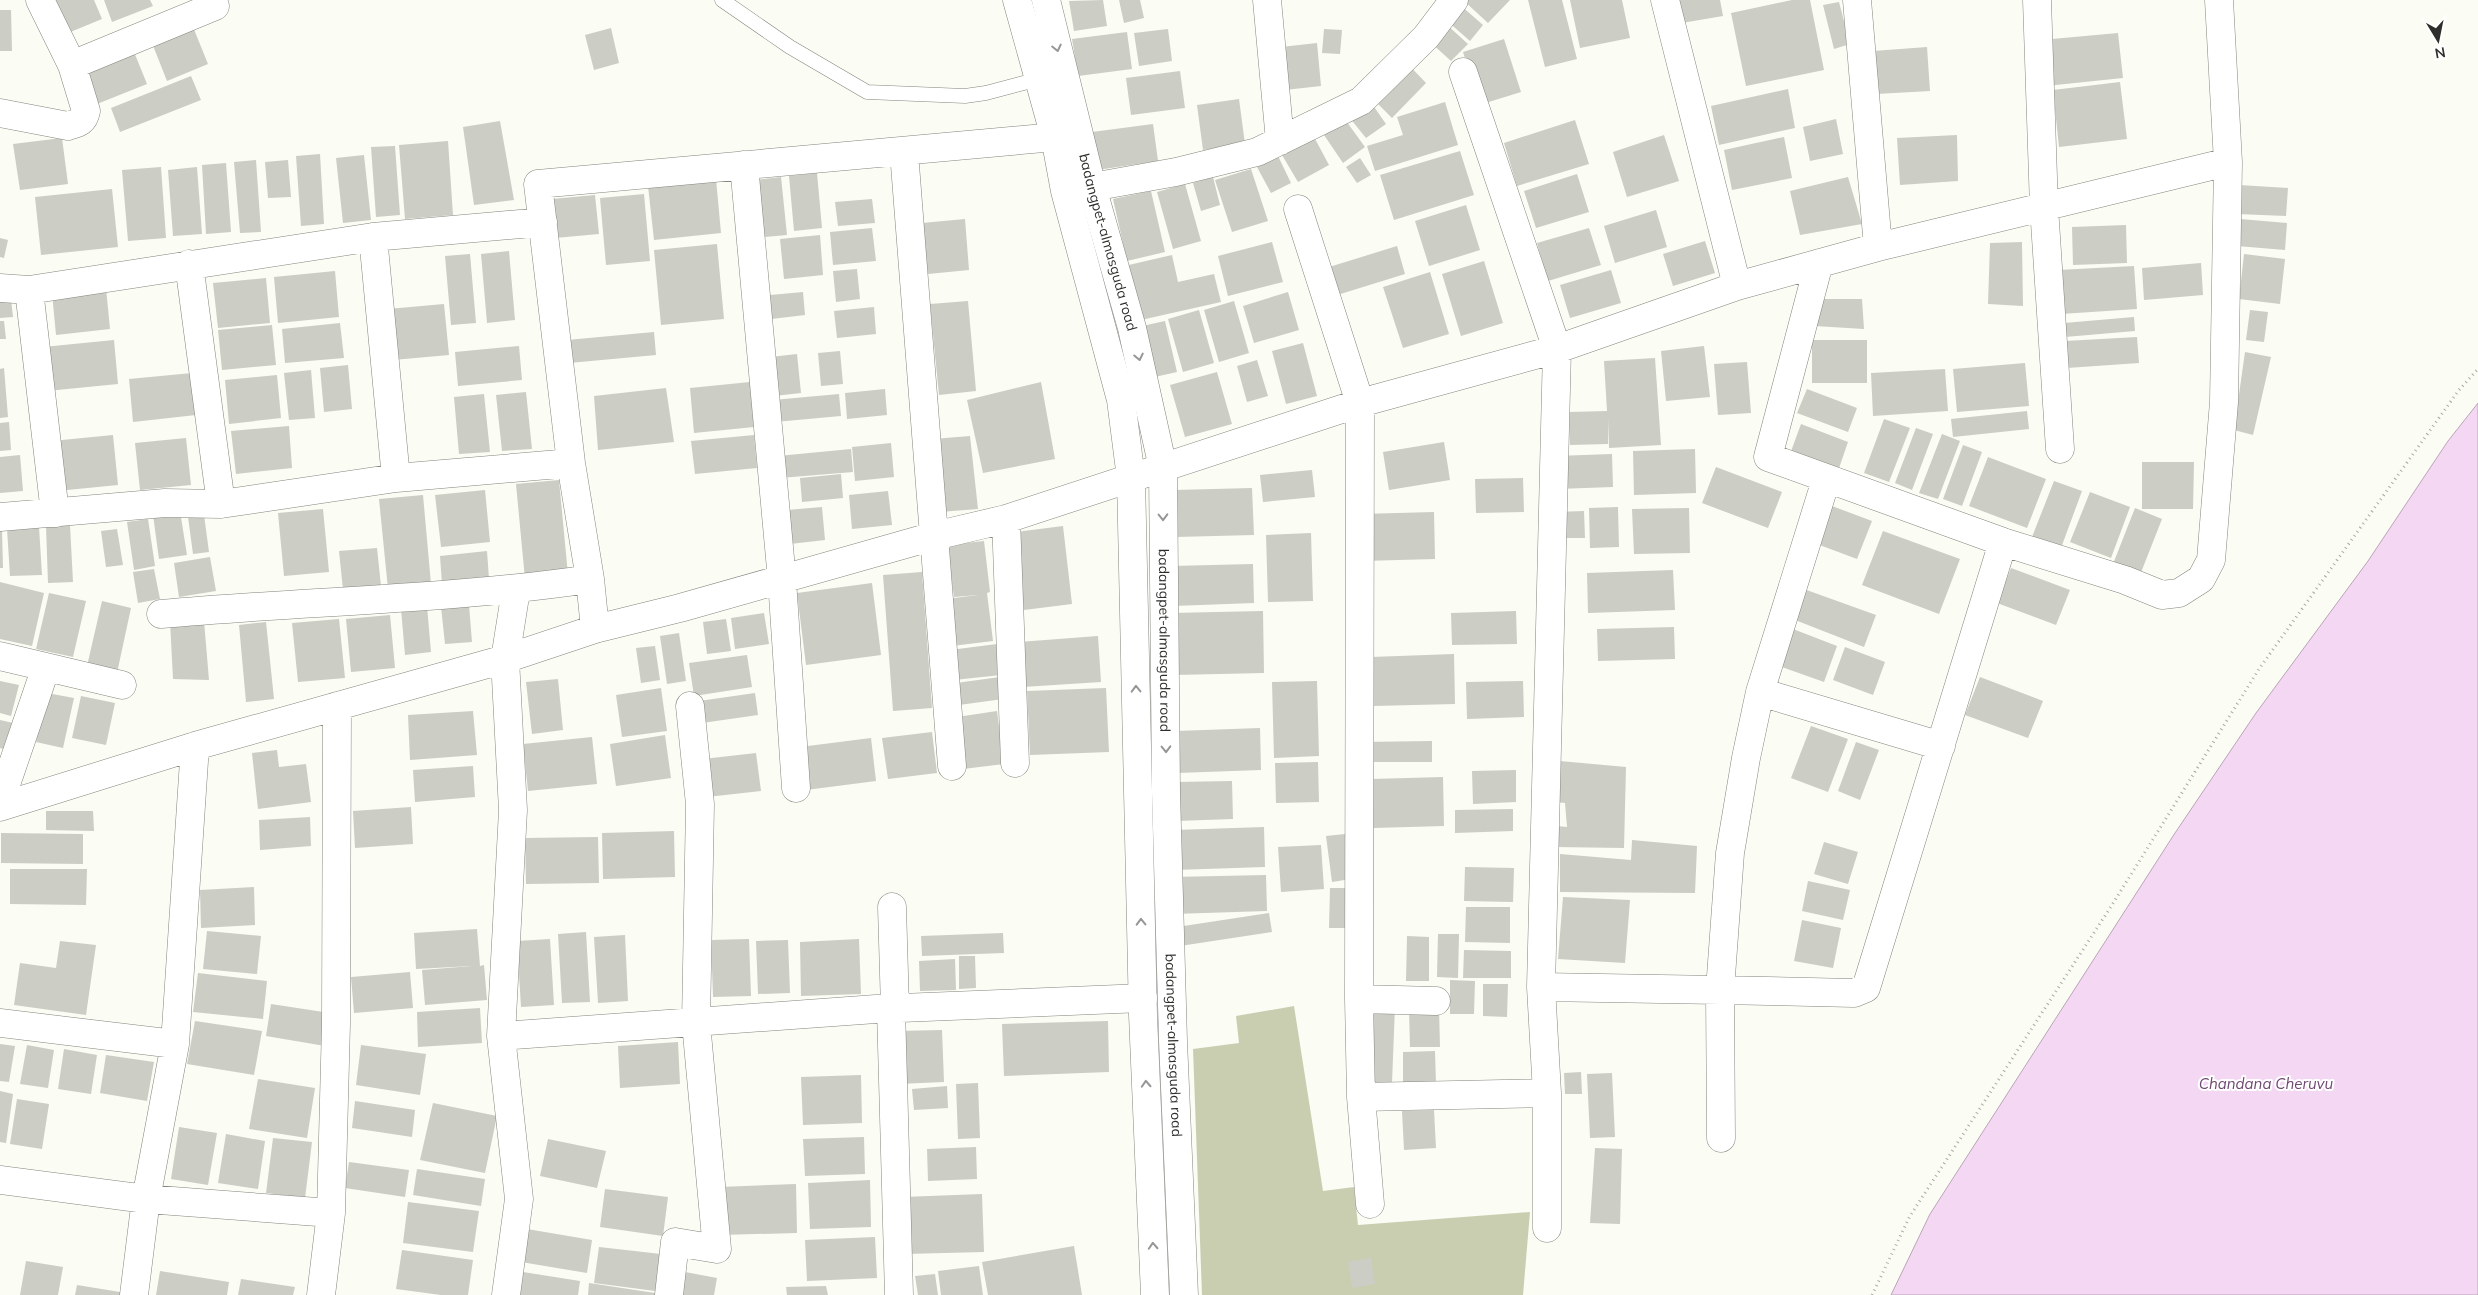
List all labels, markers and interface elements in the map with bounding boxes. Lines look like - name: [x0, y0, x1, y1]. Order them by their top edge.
- north arrow: [2413, 15, 2463, 65]
- one-way arrow: [1051, 43, 1062, 52]
- text: N: [2433, 43, 2447, 63]
- street label: badangpet-almasguda road: [1075, 152, 1141, 333]
- one-way arrow: [1133, 352, 1144, 361]
- one-way arrow: [1158, 513, 1169, 521]
- street label: badangpet-almasguda road: [1155, 549, 1174, 732]
- one-way arrow: [1131, 685, 1141, 692]
- one-way arrow: [1161, 746, 1171, 753]
- one-way arrow: [1136, 917, 1146, 925]
- street label: badangpet-almasguda road: [1162, 953, 1186, 1137]
- water label: Chandana Cheruvu: [2199, 1074, 2334, 1093]
- one-way arrow: [1140, 1080, 1151, 1088]
- one-way arrow: [1148, 1242, 1158, 1250]

